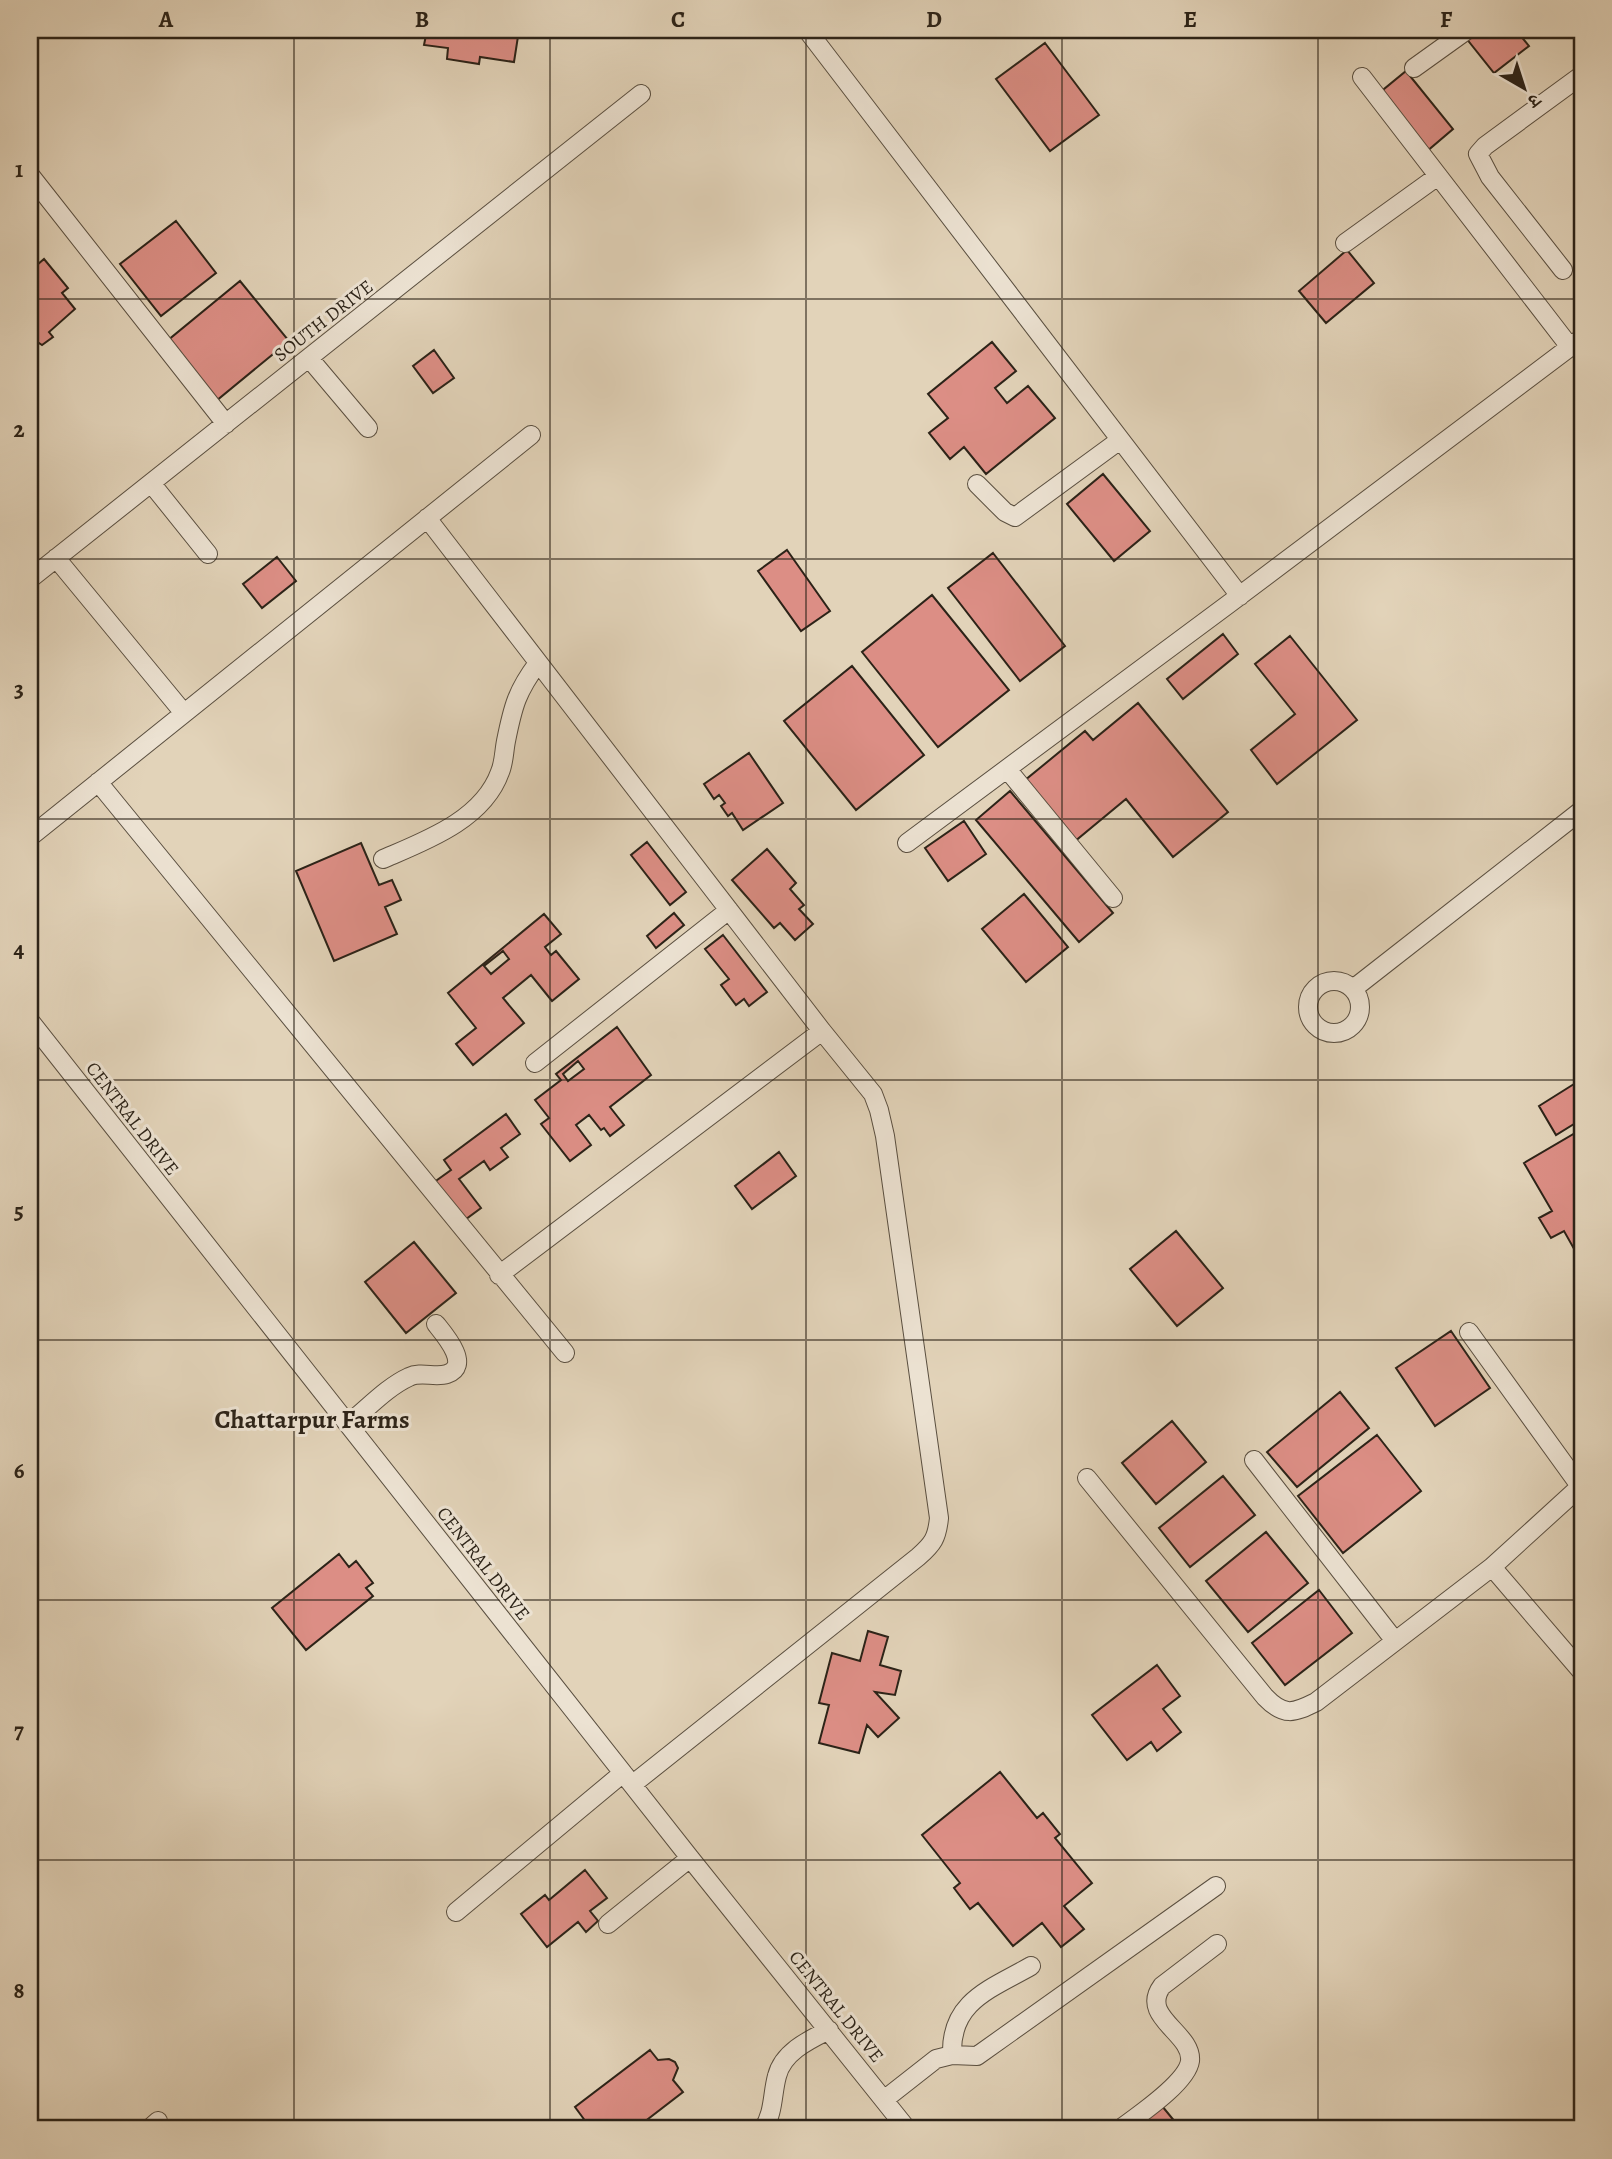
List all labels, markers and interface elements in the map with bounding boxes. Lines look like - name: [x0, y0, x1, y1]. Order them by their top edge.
- text: A: [158, 4, 174, 35]
- text: B: [415, 4, 429, 35]
- text: C: [671, 4, 685, 35]
- text: D: [926, 4, 942, 35]
- text: E: [1183, 4, 1197, 35]
- text: F: [1440, 4, 1453, 35]
- north arrow: [1490, 52, 1560, 122]
- text: उ: [1521, 86, 1548, 114]
- text: 1: [15, 154, 23, 185]
- street label: SOUTH DRIVE: [269, 274, 379, 368]
- text: 2: [13, 414, 25, 445]
- text: 3: [14, 674, 24, 705]
- text: 4: [14, 934, 25, 965]
- street label: CENTRAL DRIVE: [80, 1056, 185, 1181]
- text: 5: [14, 1195, 24, 1226]
- district label: Chattarpur Farms: [214, 1402, 410, 1437]
- text: 6: [14, 1455, 25, 1486]
- street label: CENTRAL DRIVE: [431, 1501, 536, 1626]
- text: 7: [14, 1715, 24, 1746]
- street label: CENTRAL DRIVE: [783, 1945, 890, 2068]
- text: 8: [13, 1975, 25, 2006]

